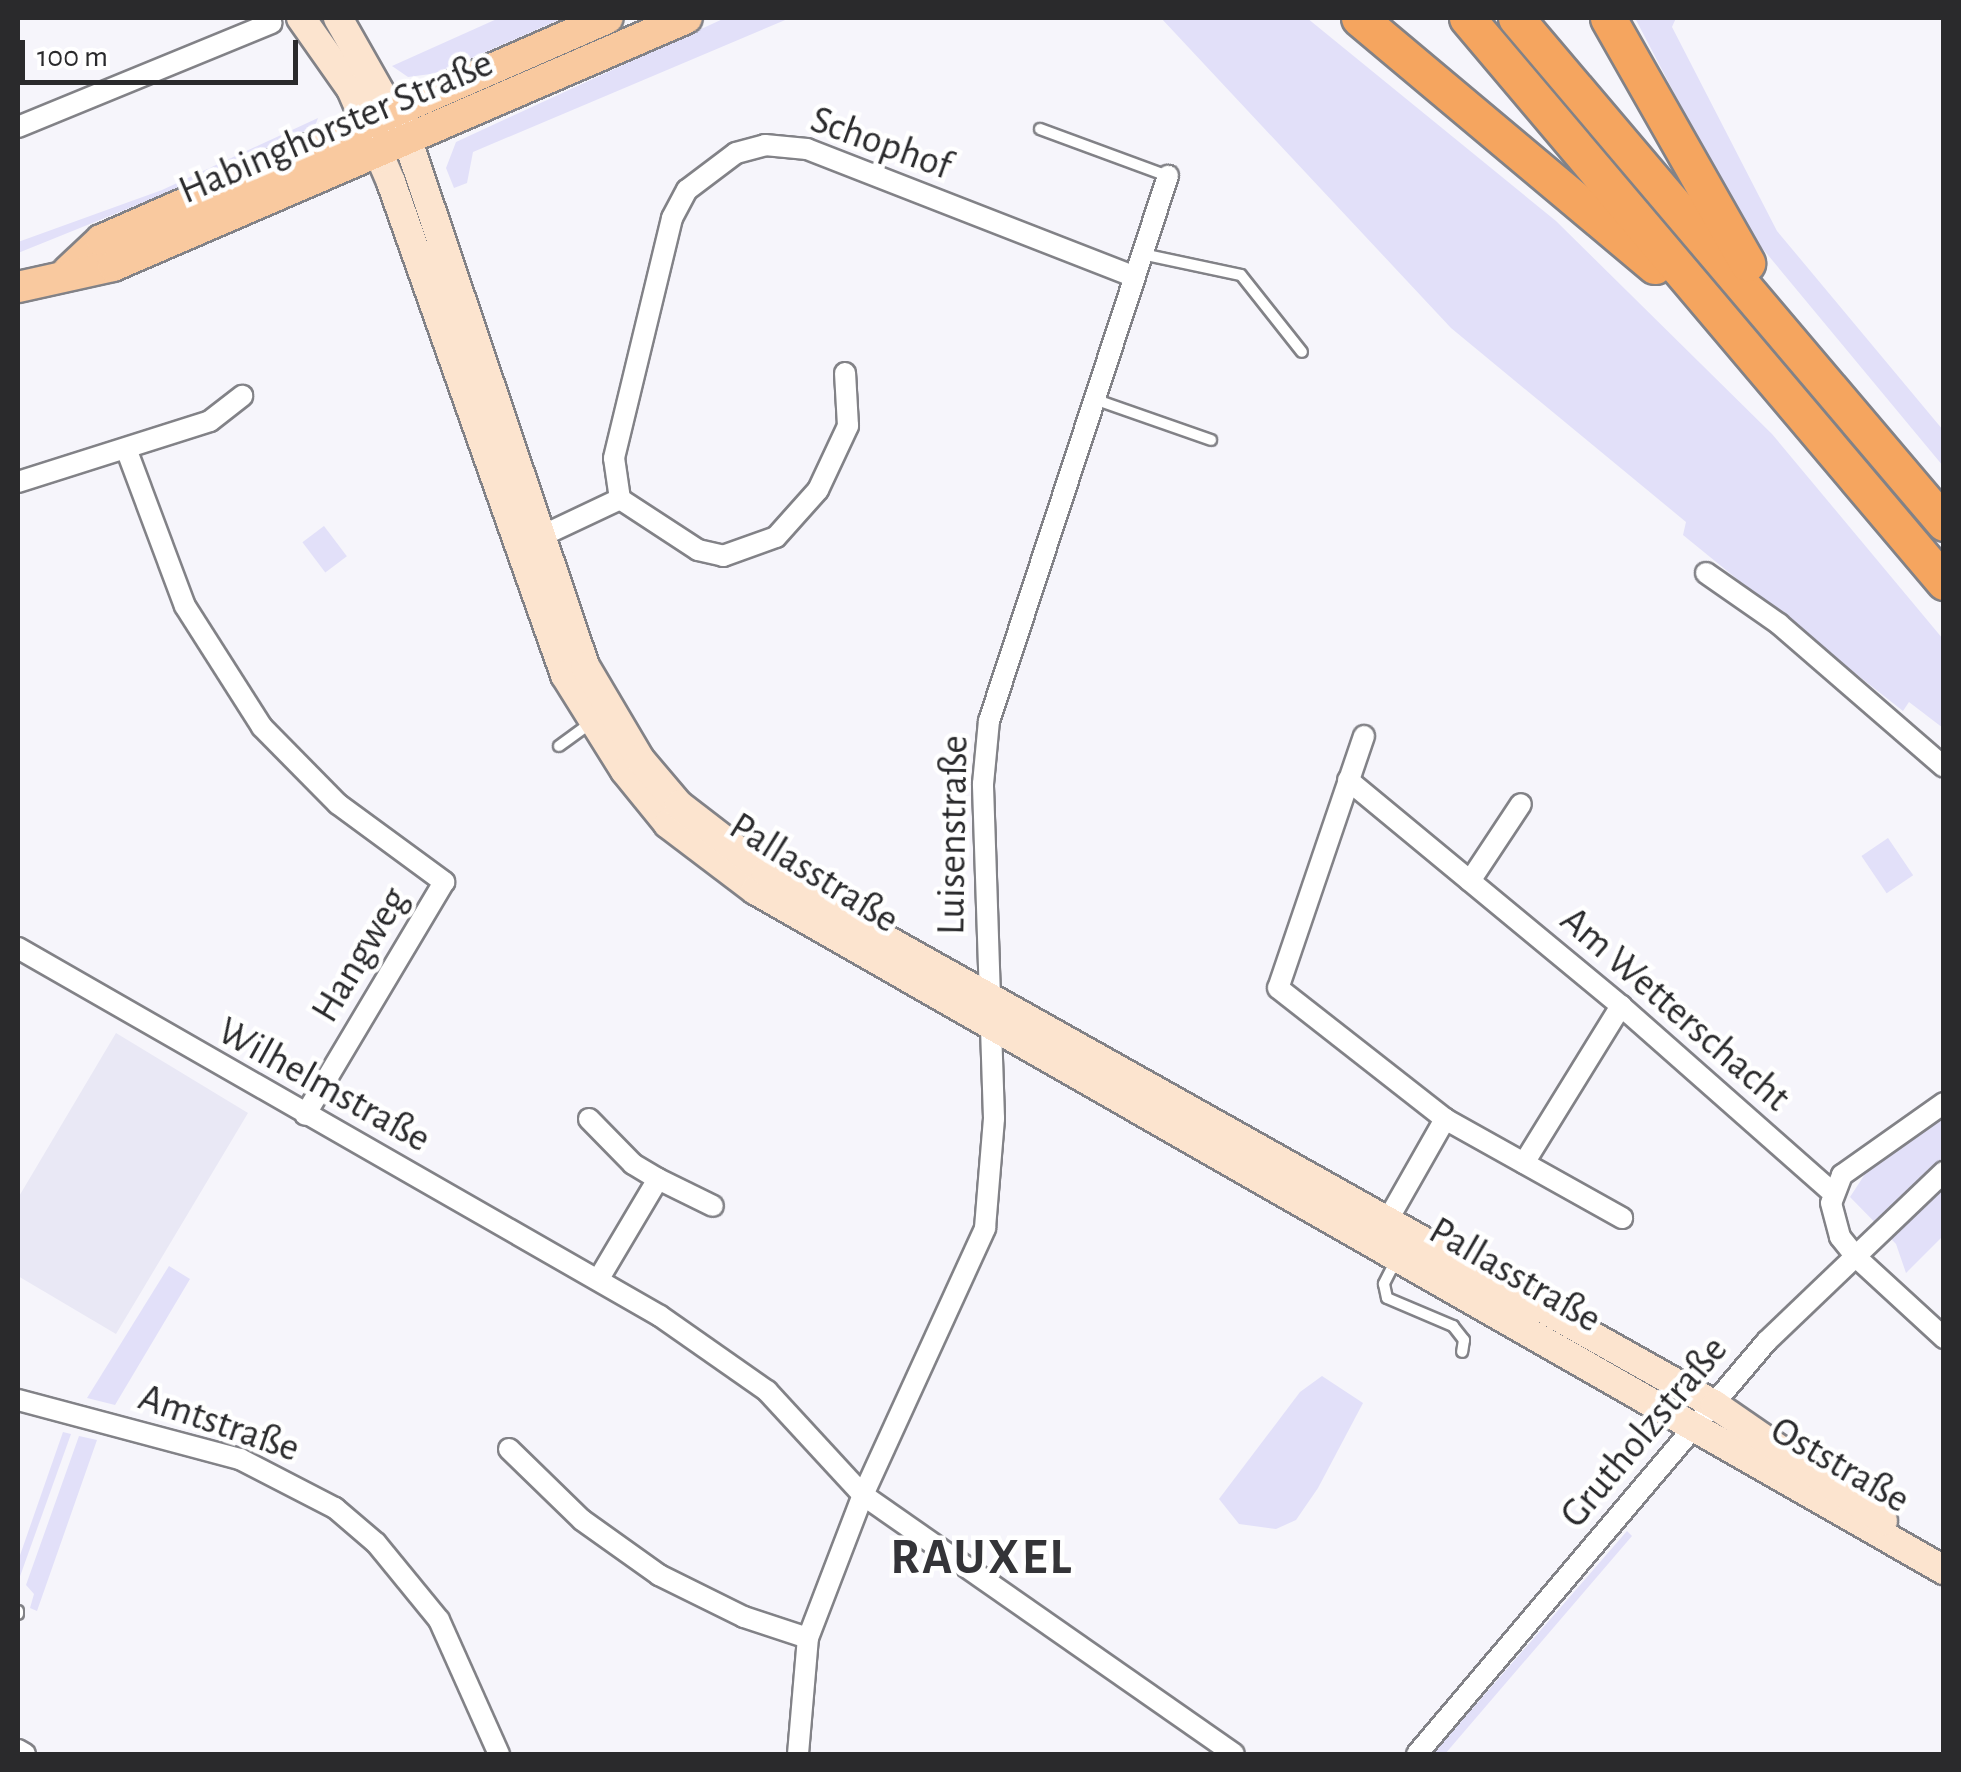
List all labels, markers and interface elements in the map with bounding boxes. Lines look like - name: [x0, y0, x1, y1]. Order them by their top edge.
- scale bar: [25, 20, 302, 82]
- street label: Habinghorster Straße: [172, 39, 500, 215]
- text: 100 m: [37, 42, 108, 72]
- street label: Schophof: [804, 95, 958, 191]
- street label: Luisenstraße: [927, 735, 979, 935]
- street label: Pallasstraße: [721, 802, 907, 944]
- street label: Hangweg: [301, 879, 419, 1031]
- street label: Am Wetterschacht: [1550, 896, 1800, 1122]
- street label: Wilhelmstraße: [209, 1007, 439, 1163]
- street label: Pallasstraße: [1421, 1207, 1609, 1343]
- street label: Grutholzstraße: [1550, 1326, 1738, 1538]
- street label: Amtstraße: [132, 1373, 306, 1473]
- street label: Oststraße: [1762, 1406, 1918, 1524]
- district label: RAUXEL: [890, 1529, 1074, 1589]

